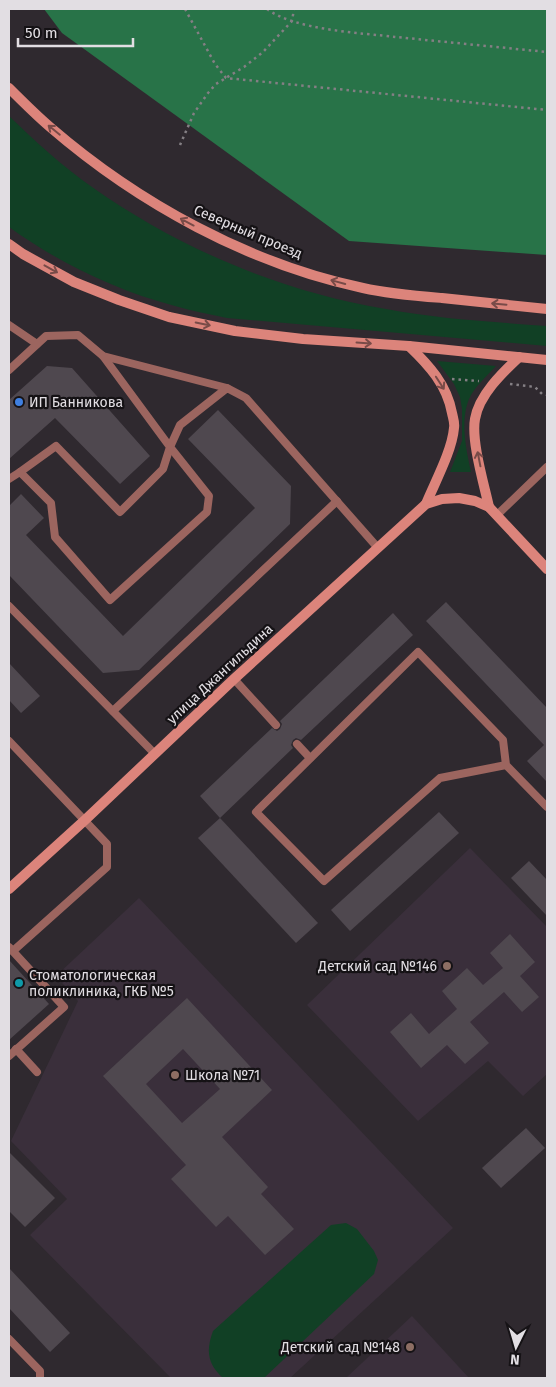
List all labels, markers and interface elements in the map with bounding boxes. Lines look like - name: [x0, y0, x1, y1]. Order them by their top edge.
- scale bar: [18, 15, 132, 47]
- text: 50 m: [25, 24, 58, 42]
- one-way arrow: [48, 124, 61, 135]
- street label: Северный проезд: [191, 201, 305, 263]
- one-way arrow: [180, 217, 195, 227]
- one-way arrow: [43, 264, 58, 274]
- one-way arrow: [330, 276, 346, 286]
- one-way arrow: [491, 299, 507, 309]
- one-way arrow: [194, 320, 210, 329]
- one-way arrow: [356, 339, 372, 348]
- one-way arrow: [435, 376, 446, 390]
- place label: ИП Банникова: [29, 394, 123, 411]
- marker: ИП Банникова: [13, 396, 25, 408]
- one-way arrow: [474, 451, 483, 467]
- street label: улица Джангильдина: [163, 620, 277, 728]
- place label: Детский сад №146: [317, 958, 437, 975]
- marker: Детский сад №146: [441, 960, 453, 972]
- place label: Стоматологическая поликлиника, ГКБ №5: [29, 967, 174, 1000]
- marker: Стоматологическая поликлиника, ГКБ №5: [13, 977, 25, 989]
- place label: Школа №71: [185, 1067, 260, 1084]
- marker: Школа №71: [169, 1069, 181, 1081]
- north arrow: [491, 1322, 541, 1372]
- place label: Детский сад №148: [280, 1339, 400, 1356]
- marker: Детский сад №148: [404, 1341, 416, 1353]
- text: N: [510, 1351, 520, 1368]

